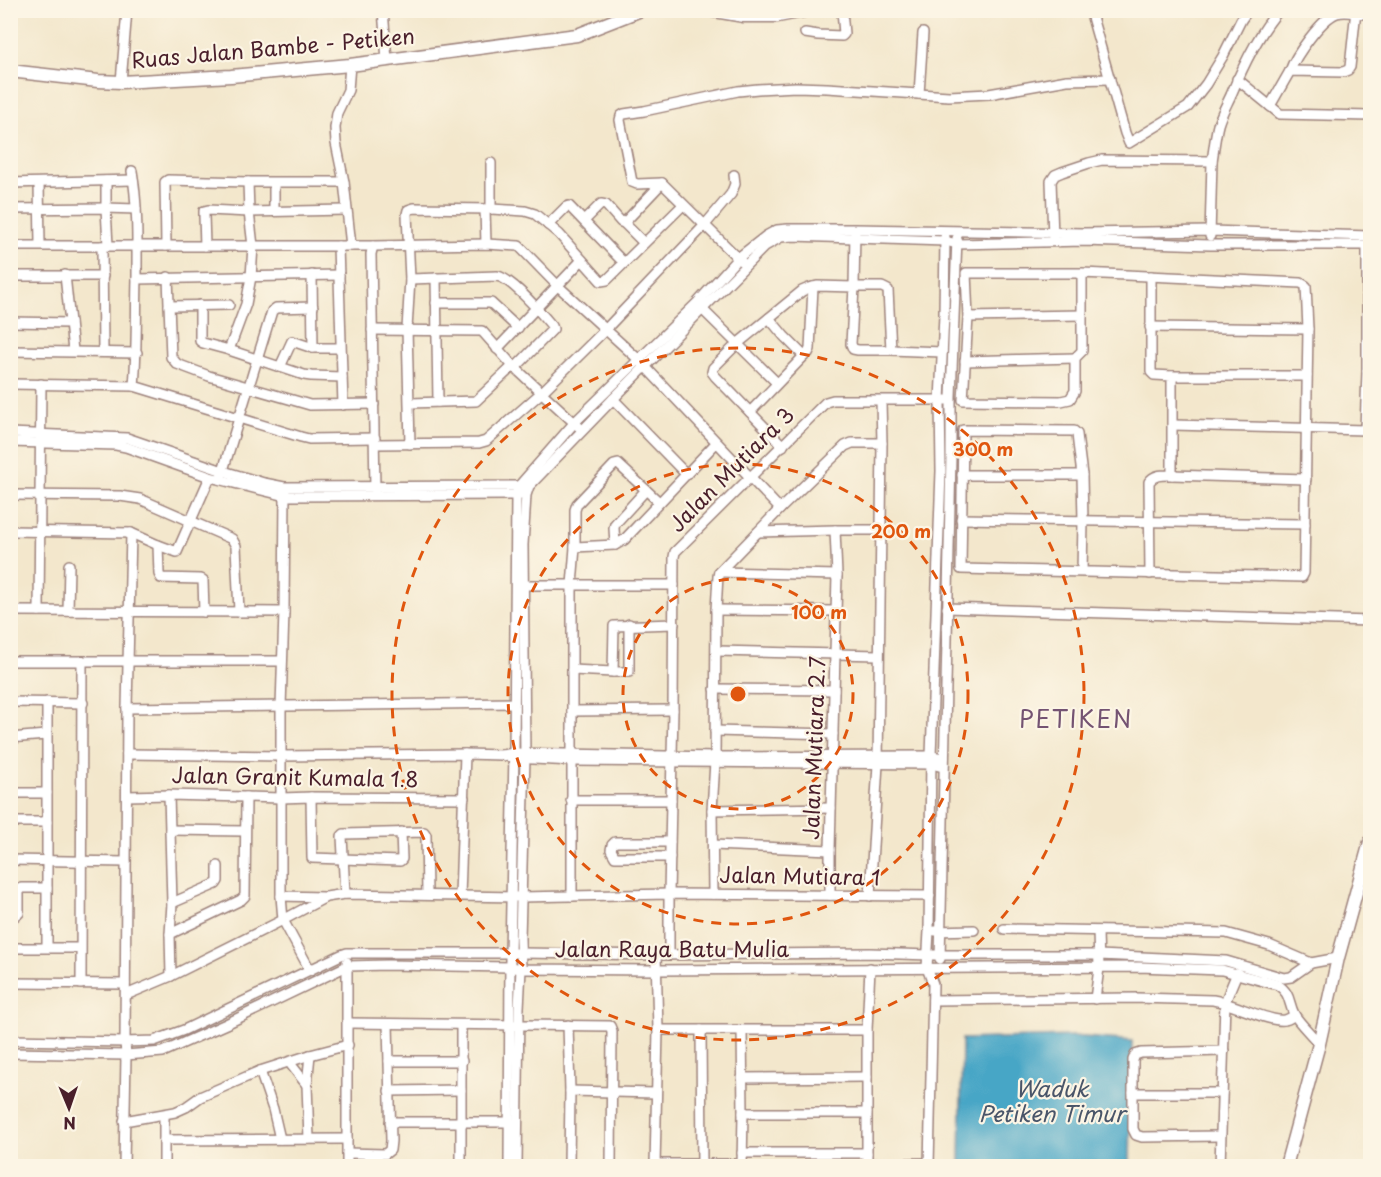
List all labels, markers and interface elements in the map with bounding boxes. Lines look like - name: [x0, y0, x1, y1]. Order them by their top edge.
- street label: Ruas Jalan Bambe - Petiken: [130, 19, 416, 75]
- street label: Jalan Mutiara 3: [661, 399, 800, 538]
- text: 300 m: [953, 435, 1013, 462]
- text: 200 m: [871, 517, 931, 544]
- text: 100 m: [791, 598, 847, 625]
- street label: Jalan Mutiara 2.7: [794, 656, 832, 840]
- centre of rings: [728, 684, 748, 704]
- district label: PETIKEN: [1019, 700, 1133, 736]
- street label: Jalan Granit Kumala 1.8: [171, 758, 419, 794]
- street label: Jalan Mutiara 1: [719, 858, 881, 892]
- street label: Jalan Raya Batu Mulia: [555, 932, 789, 964]
- water label: Waduk Petiken Timur: [979, 1071, 1128, 1129]
- north arrow: [39, 1078, 99, 1138]
- text: N: [63, 1112, 76, 1136]

